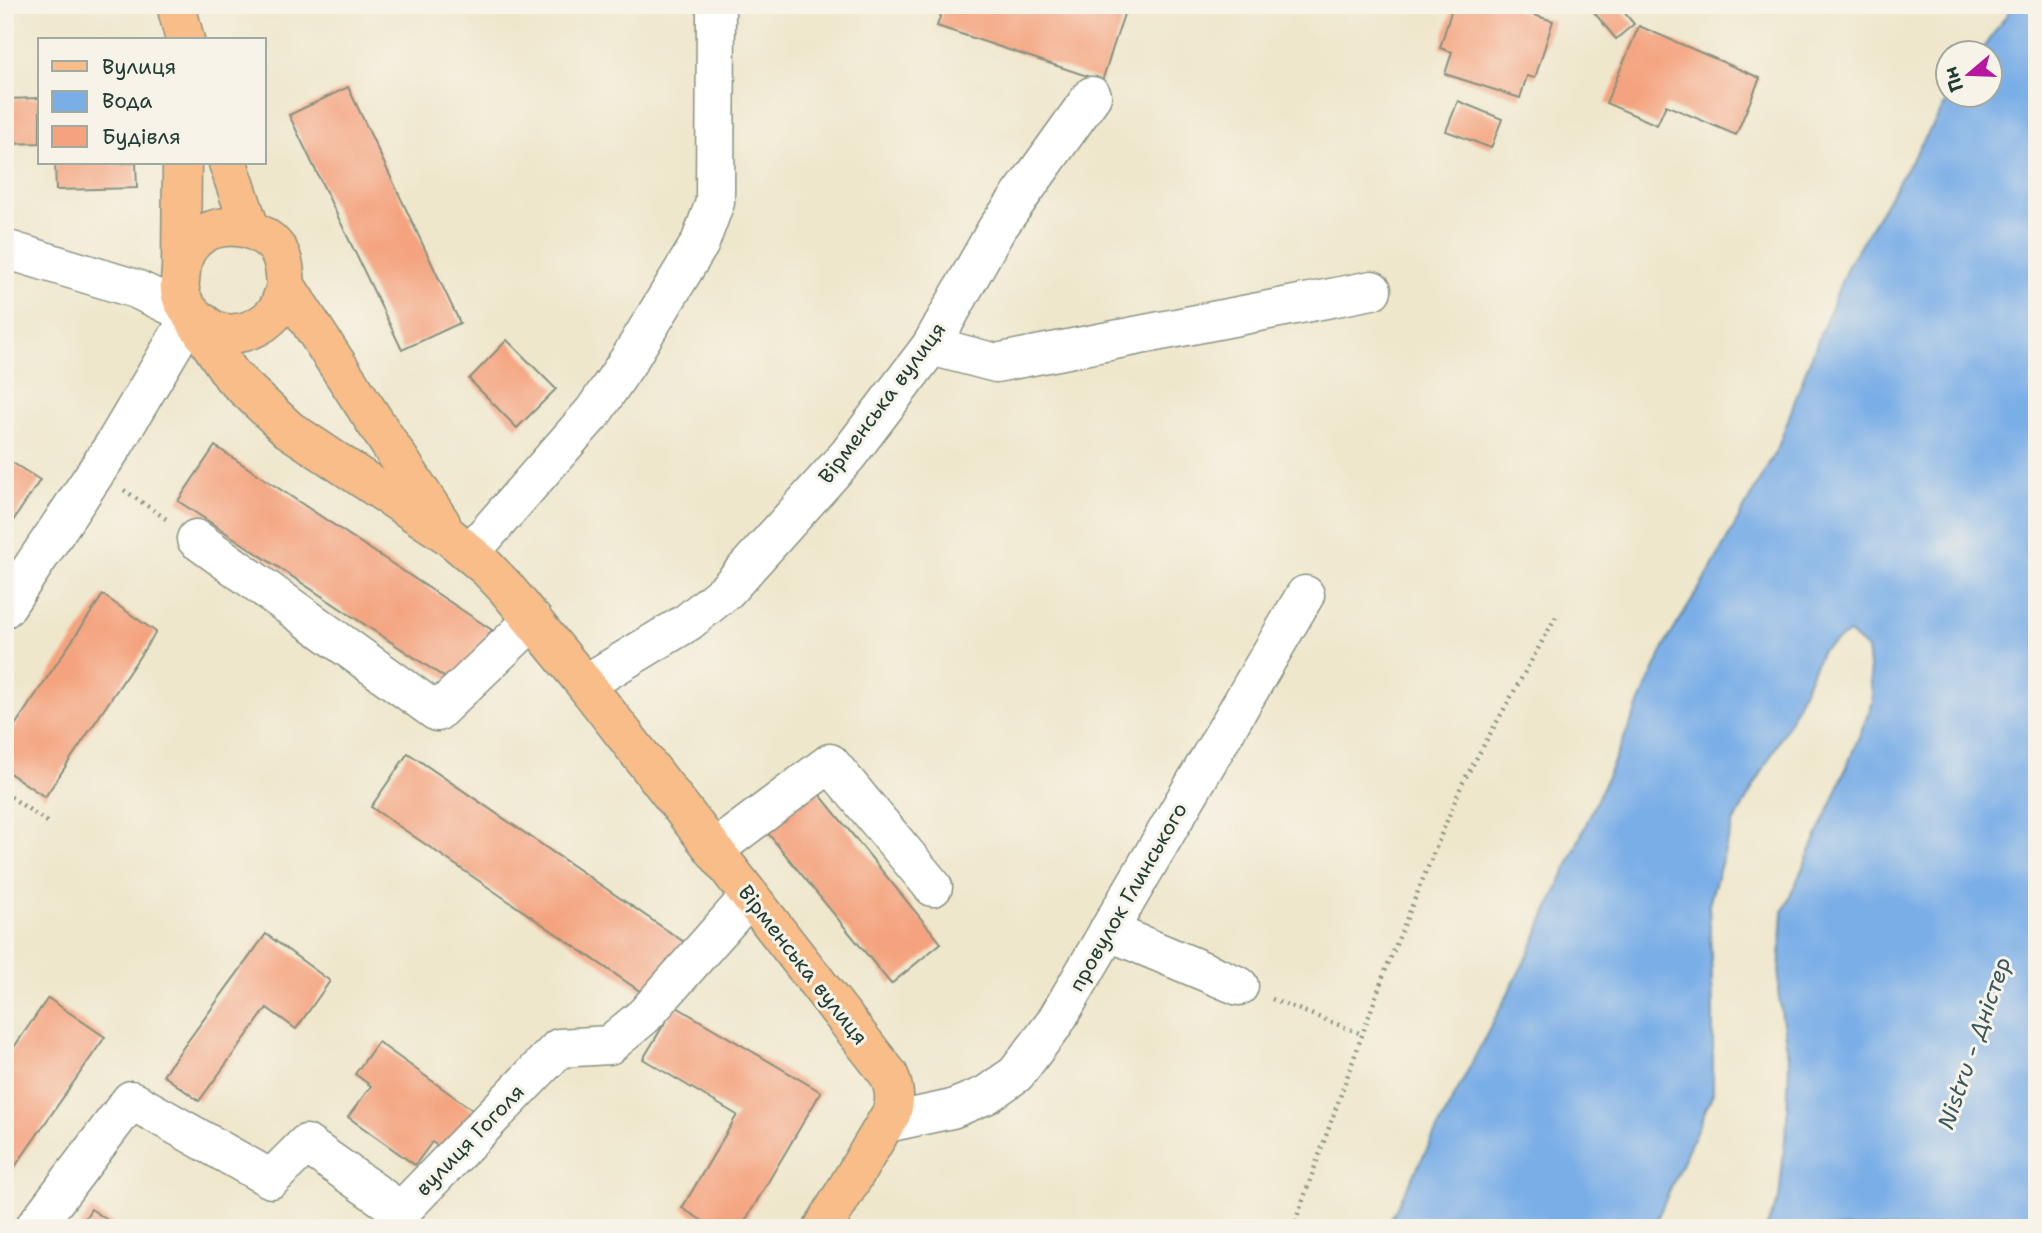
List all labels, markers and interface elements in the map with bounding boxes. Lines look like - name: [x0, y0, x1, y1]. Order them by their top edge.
- legend: [38, 38, 266, 164]
- north arrow: [1934, 38, 2004, 108]
- text: Вулиця: [102, 53, 176, 81]
- text: Пн: [1937, 63, 1969, 95]
- text: Вода: [102, 87, 152, 115]
- text: Будівля: [102, 123, 181, 151]
- street label: Вірменська вулиця: [812, 316, 952, 490]
- street label: провулок Глинського: [1062, 797, 1194, 997]
- street label: Вірменська вулиця: [732, 879, 874, 1051]
- water label: Nistru - Дністер: [1930, 953, 2018, 1133]
- street label: вулиця Гоголя: [409, 1078, 531, 1202]

